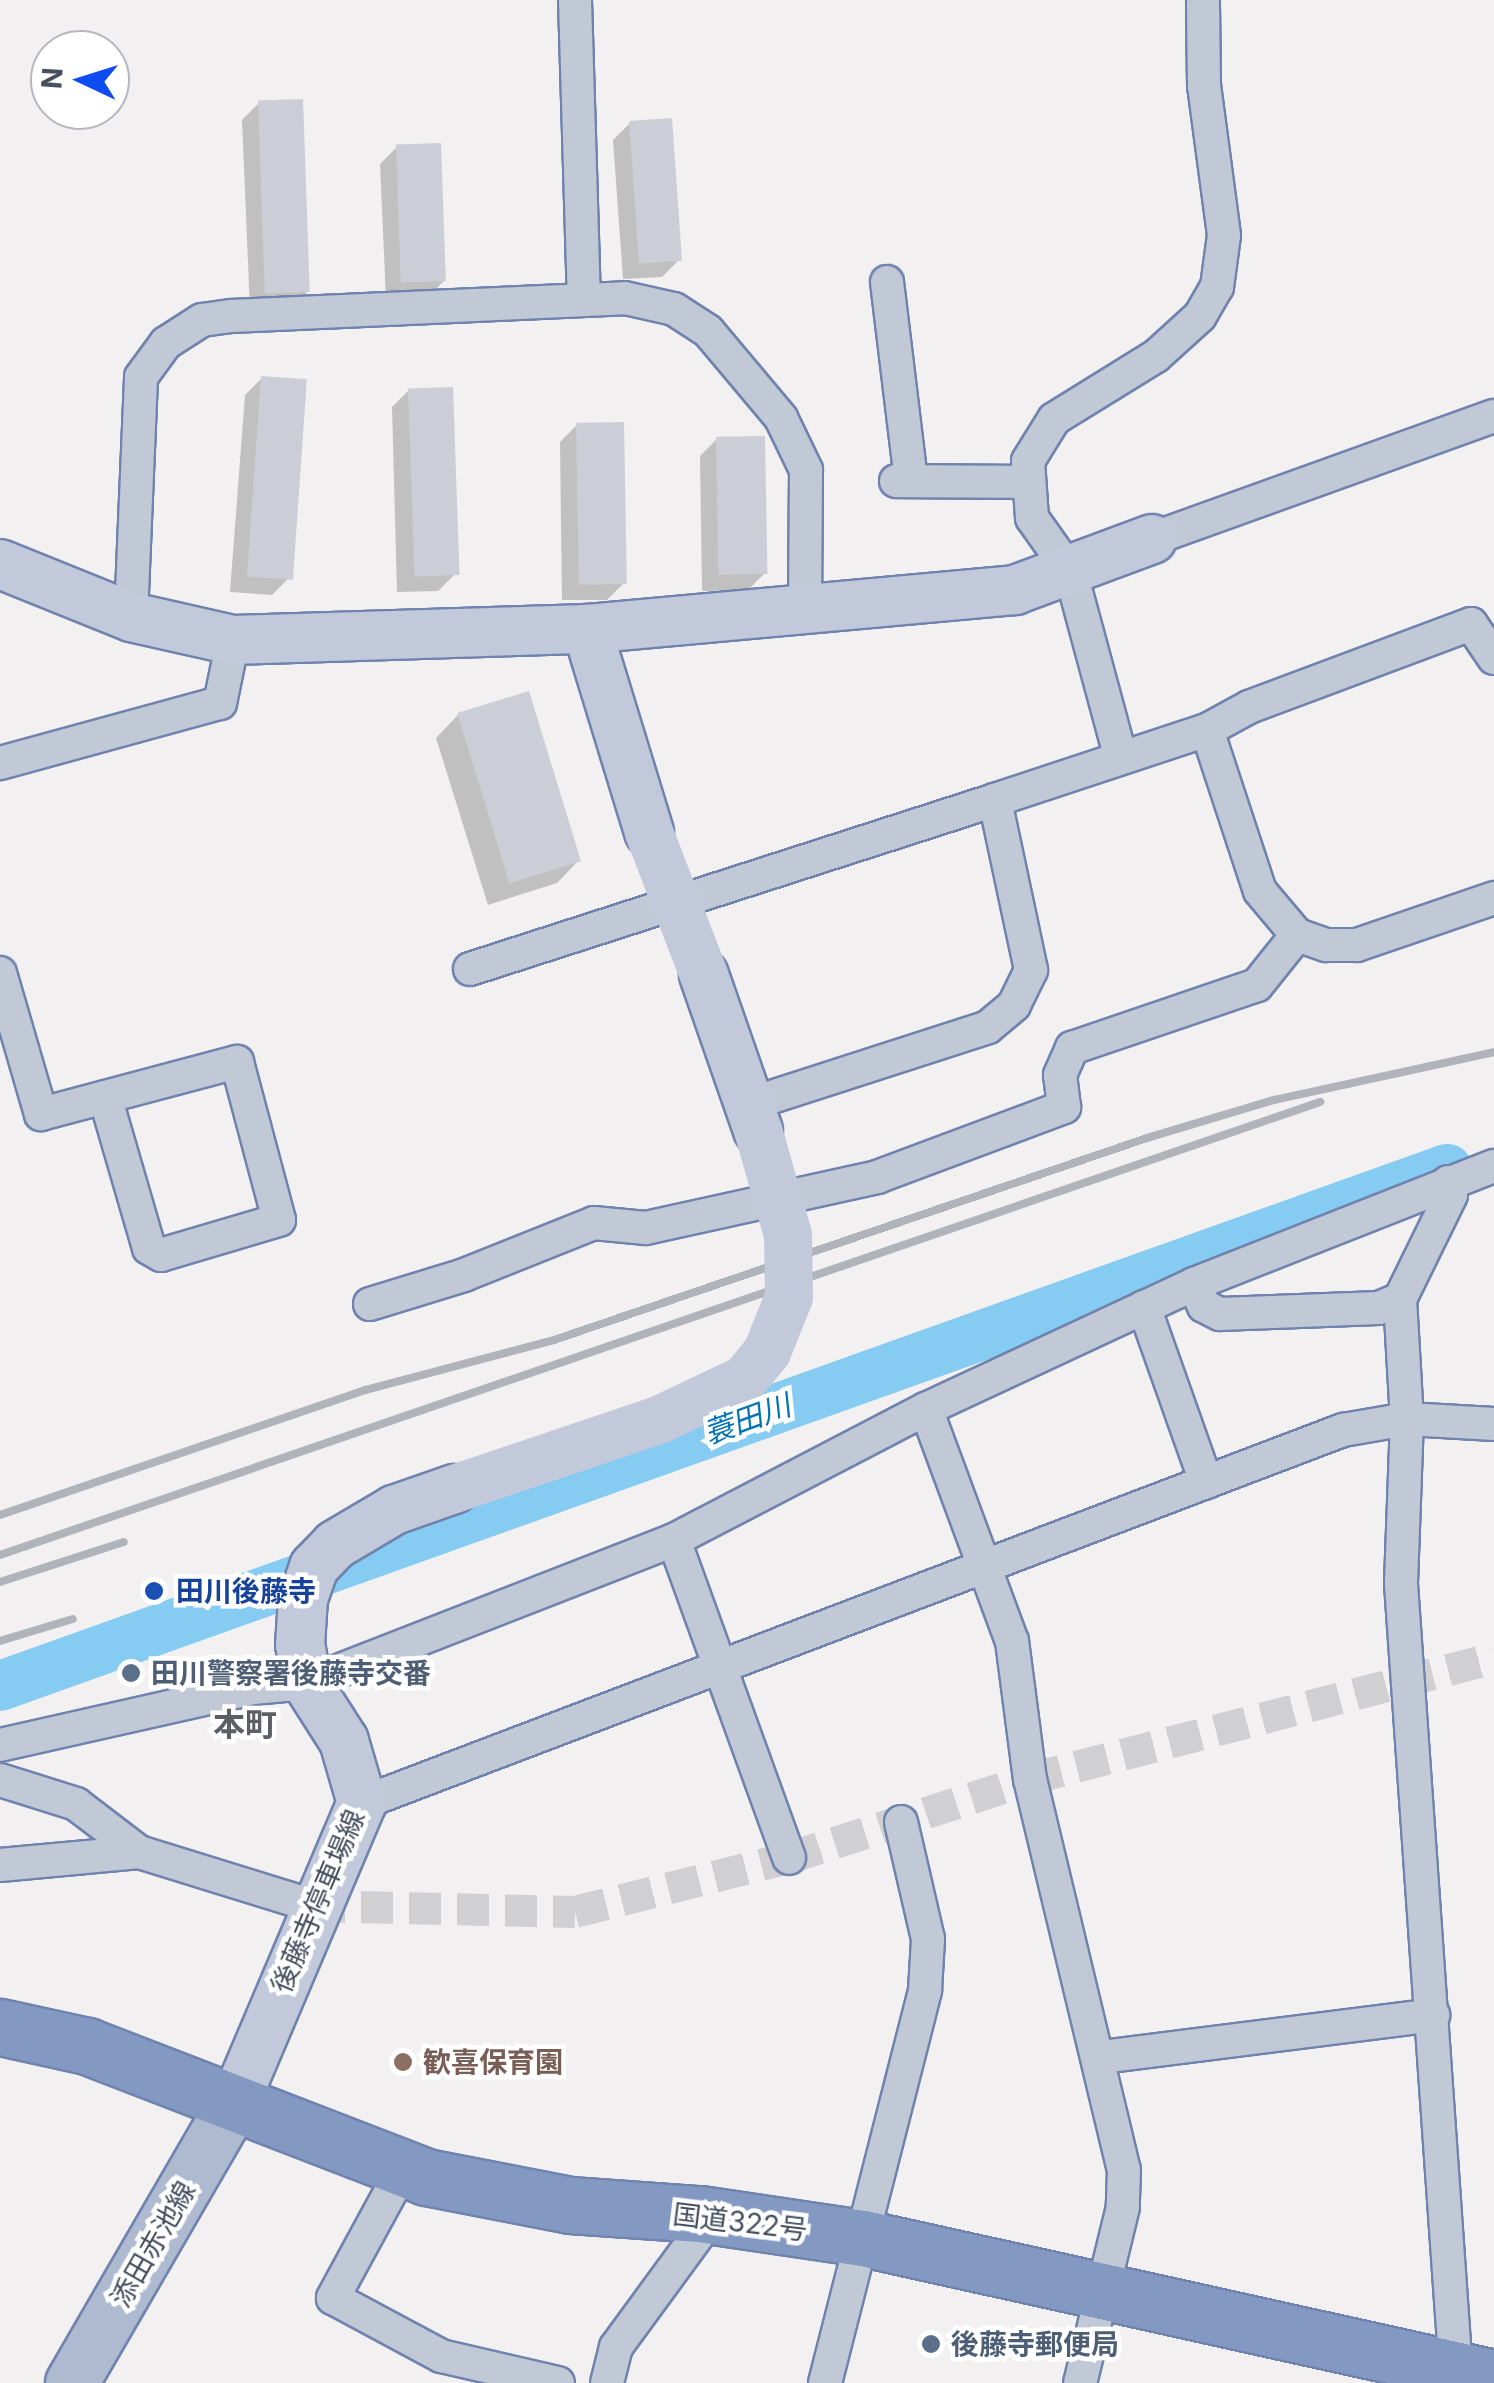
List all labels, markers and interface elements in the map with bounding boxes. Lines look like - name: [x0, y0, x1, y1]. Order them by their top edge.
- north arrow: [30, 30, 130, 130]
- text: N: [34, 66, 70, 90]
- water label: 蓑田川: [699, 1387, 795, 1451]
- place label: 田川後藤寺: [176, 1574, 316, 1608]
- marker: 田川後藤寺: [141, 1578, 167, 1604]
- place label: 田川警察署後藤寺交番: [151, 1656, 431, 1690]
- marker: 田川警察署後藤寺交番: [120, 1662, 142, 1684]
- district label: 本町: [213, 1706, 277, 1744]
- street label: 後藤寺停車場線: [264, 1804, 372, 1998]
- place label: 歓喜保育園: [423, 2045, 563, 2079]
- marker: 歓喜保育園: [392, 2051, 414, 2073]
- street label: 添田赤池線: [103, 2175, 203, 2313]
- street label: 国道322号: [671, 2197, 809, 2247]
- place label: 後藤寺郵便局: [951, 2327, 1119, 2361]
- marker: 後藤寺郵便局: [920, 2333, 942, 2355]

